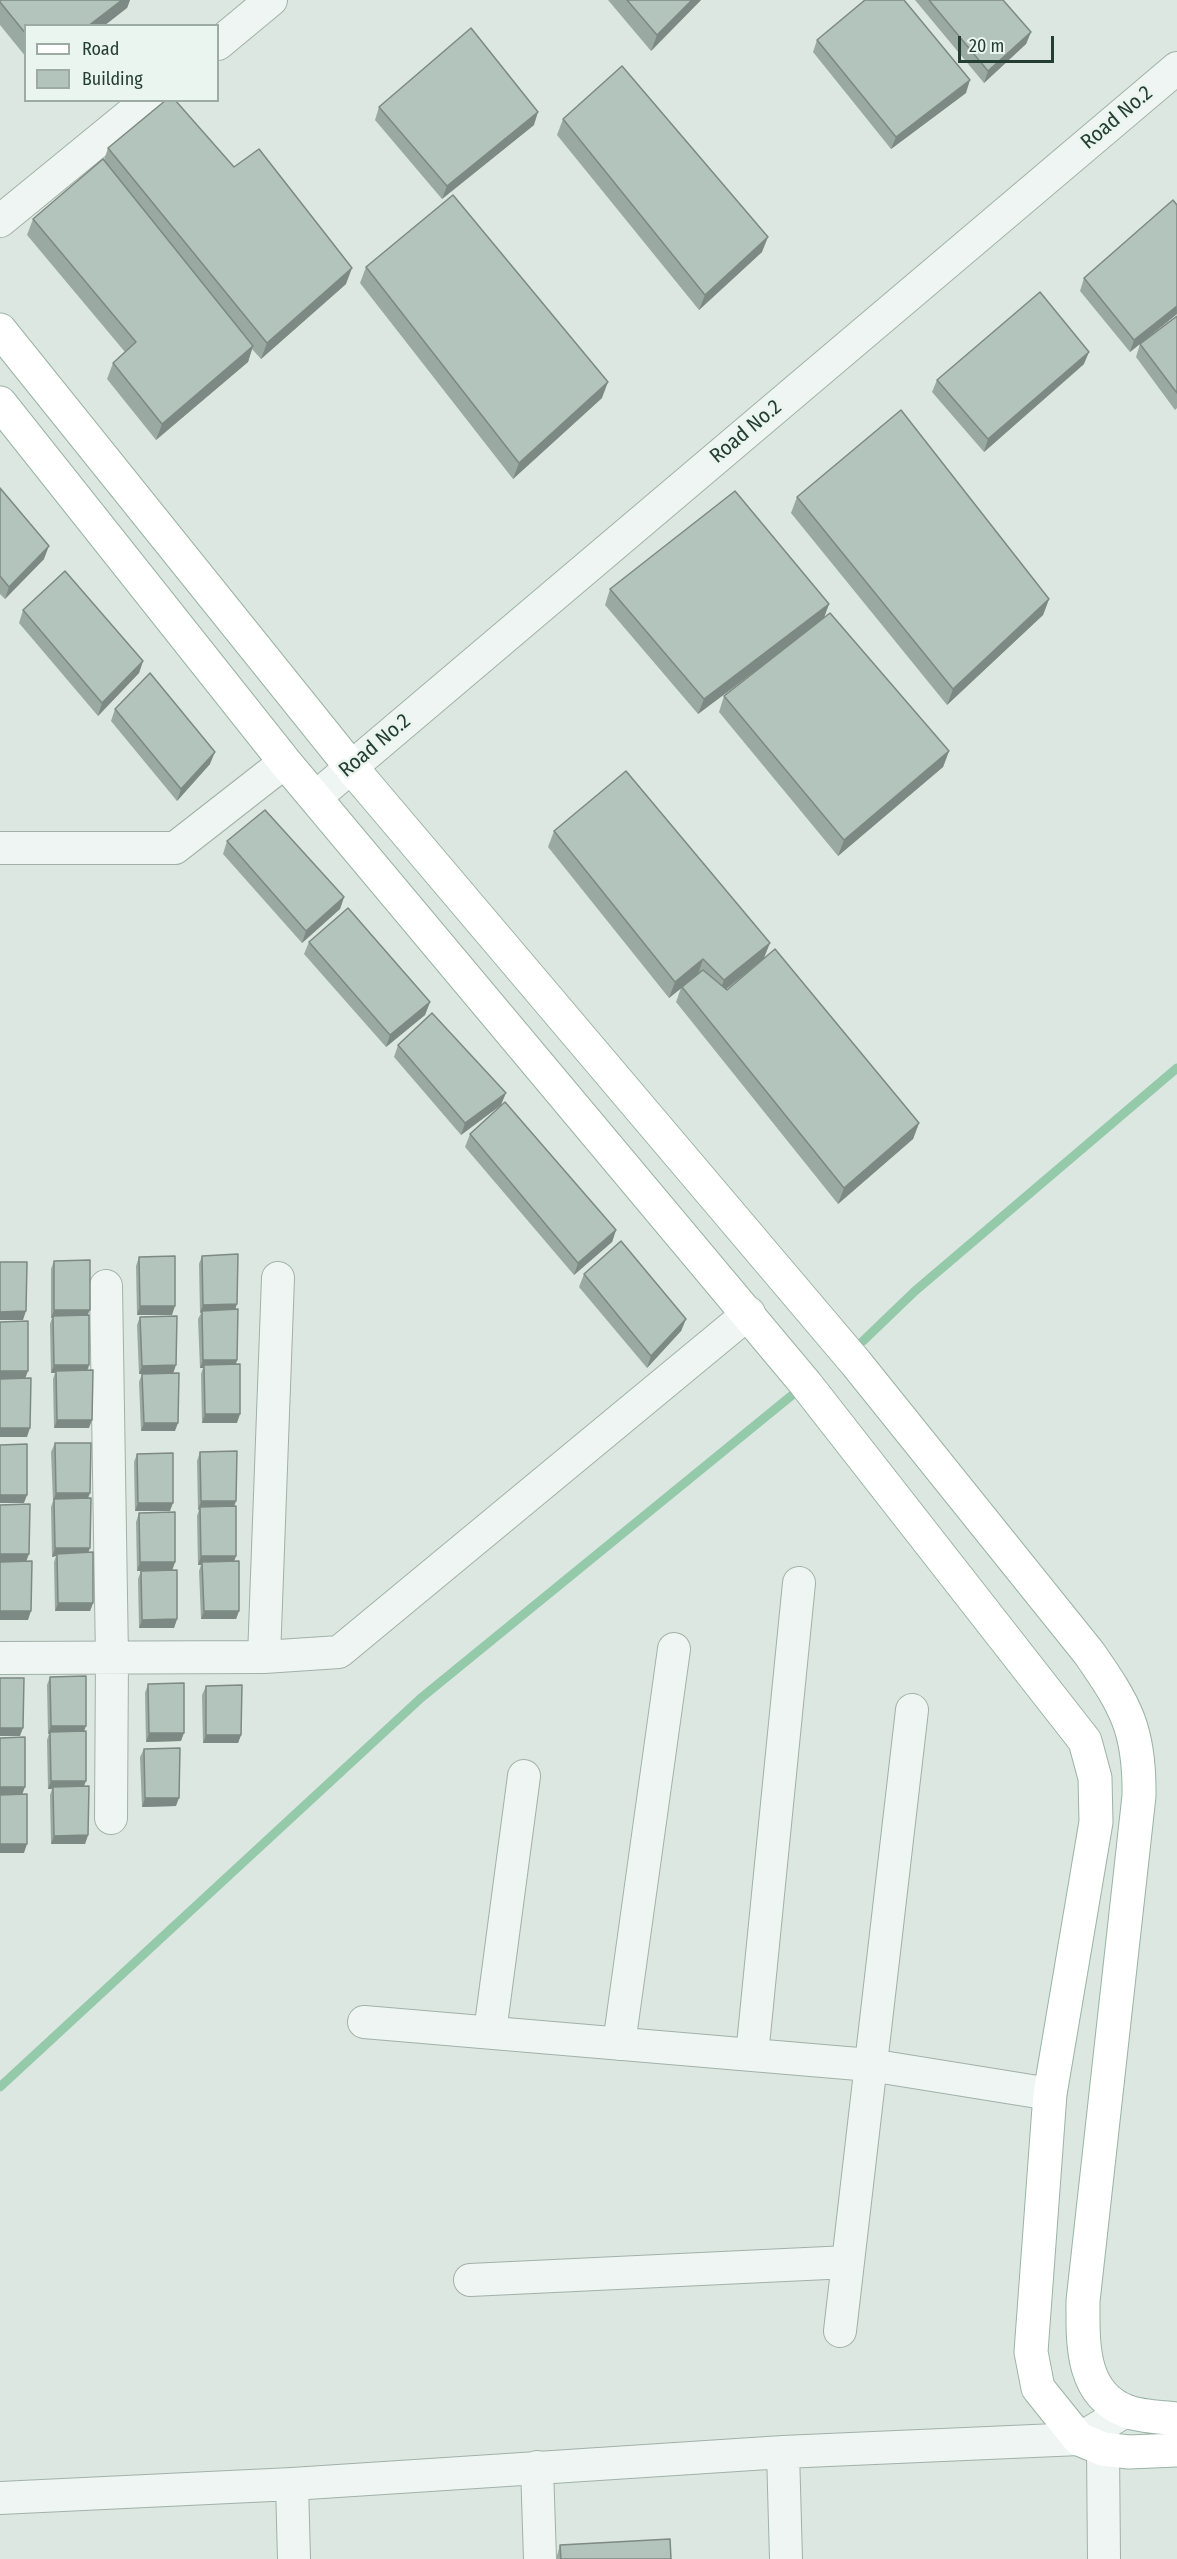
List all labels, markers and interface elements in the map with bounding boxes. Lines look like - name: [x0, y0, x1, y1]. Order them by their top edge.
- legend: [24, 24, 219, 102]
- scale bar: [961, 24, 1057, 62]
- text: 20 m: [969, 35, 1004, 57]
- text: Road: [82, 38, 119, 60]
- text: Building: [82, 68, 143, 90]
- street label: Road No.2: [1076, 81, 1158, 155]
- street label: Road No.2: [705, 395, 787, 469]
- street label: Road No.2: [334, 709, 416, 783]

